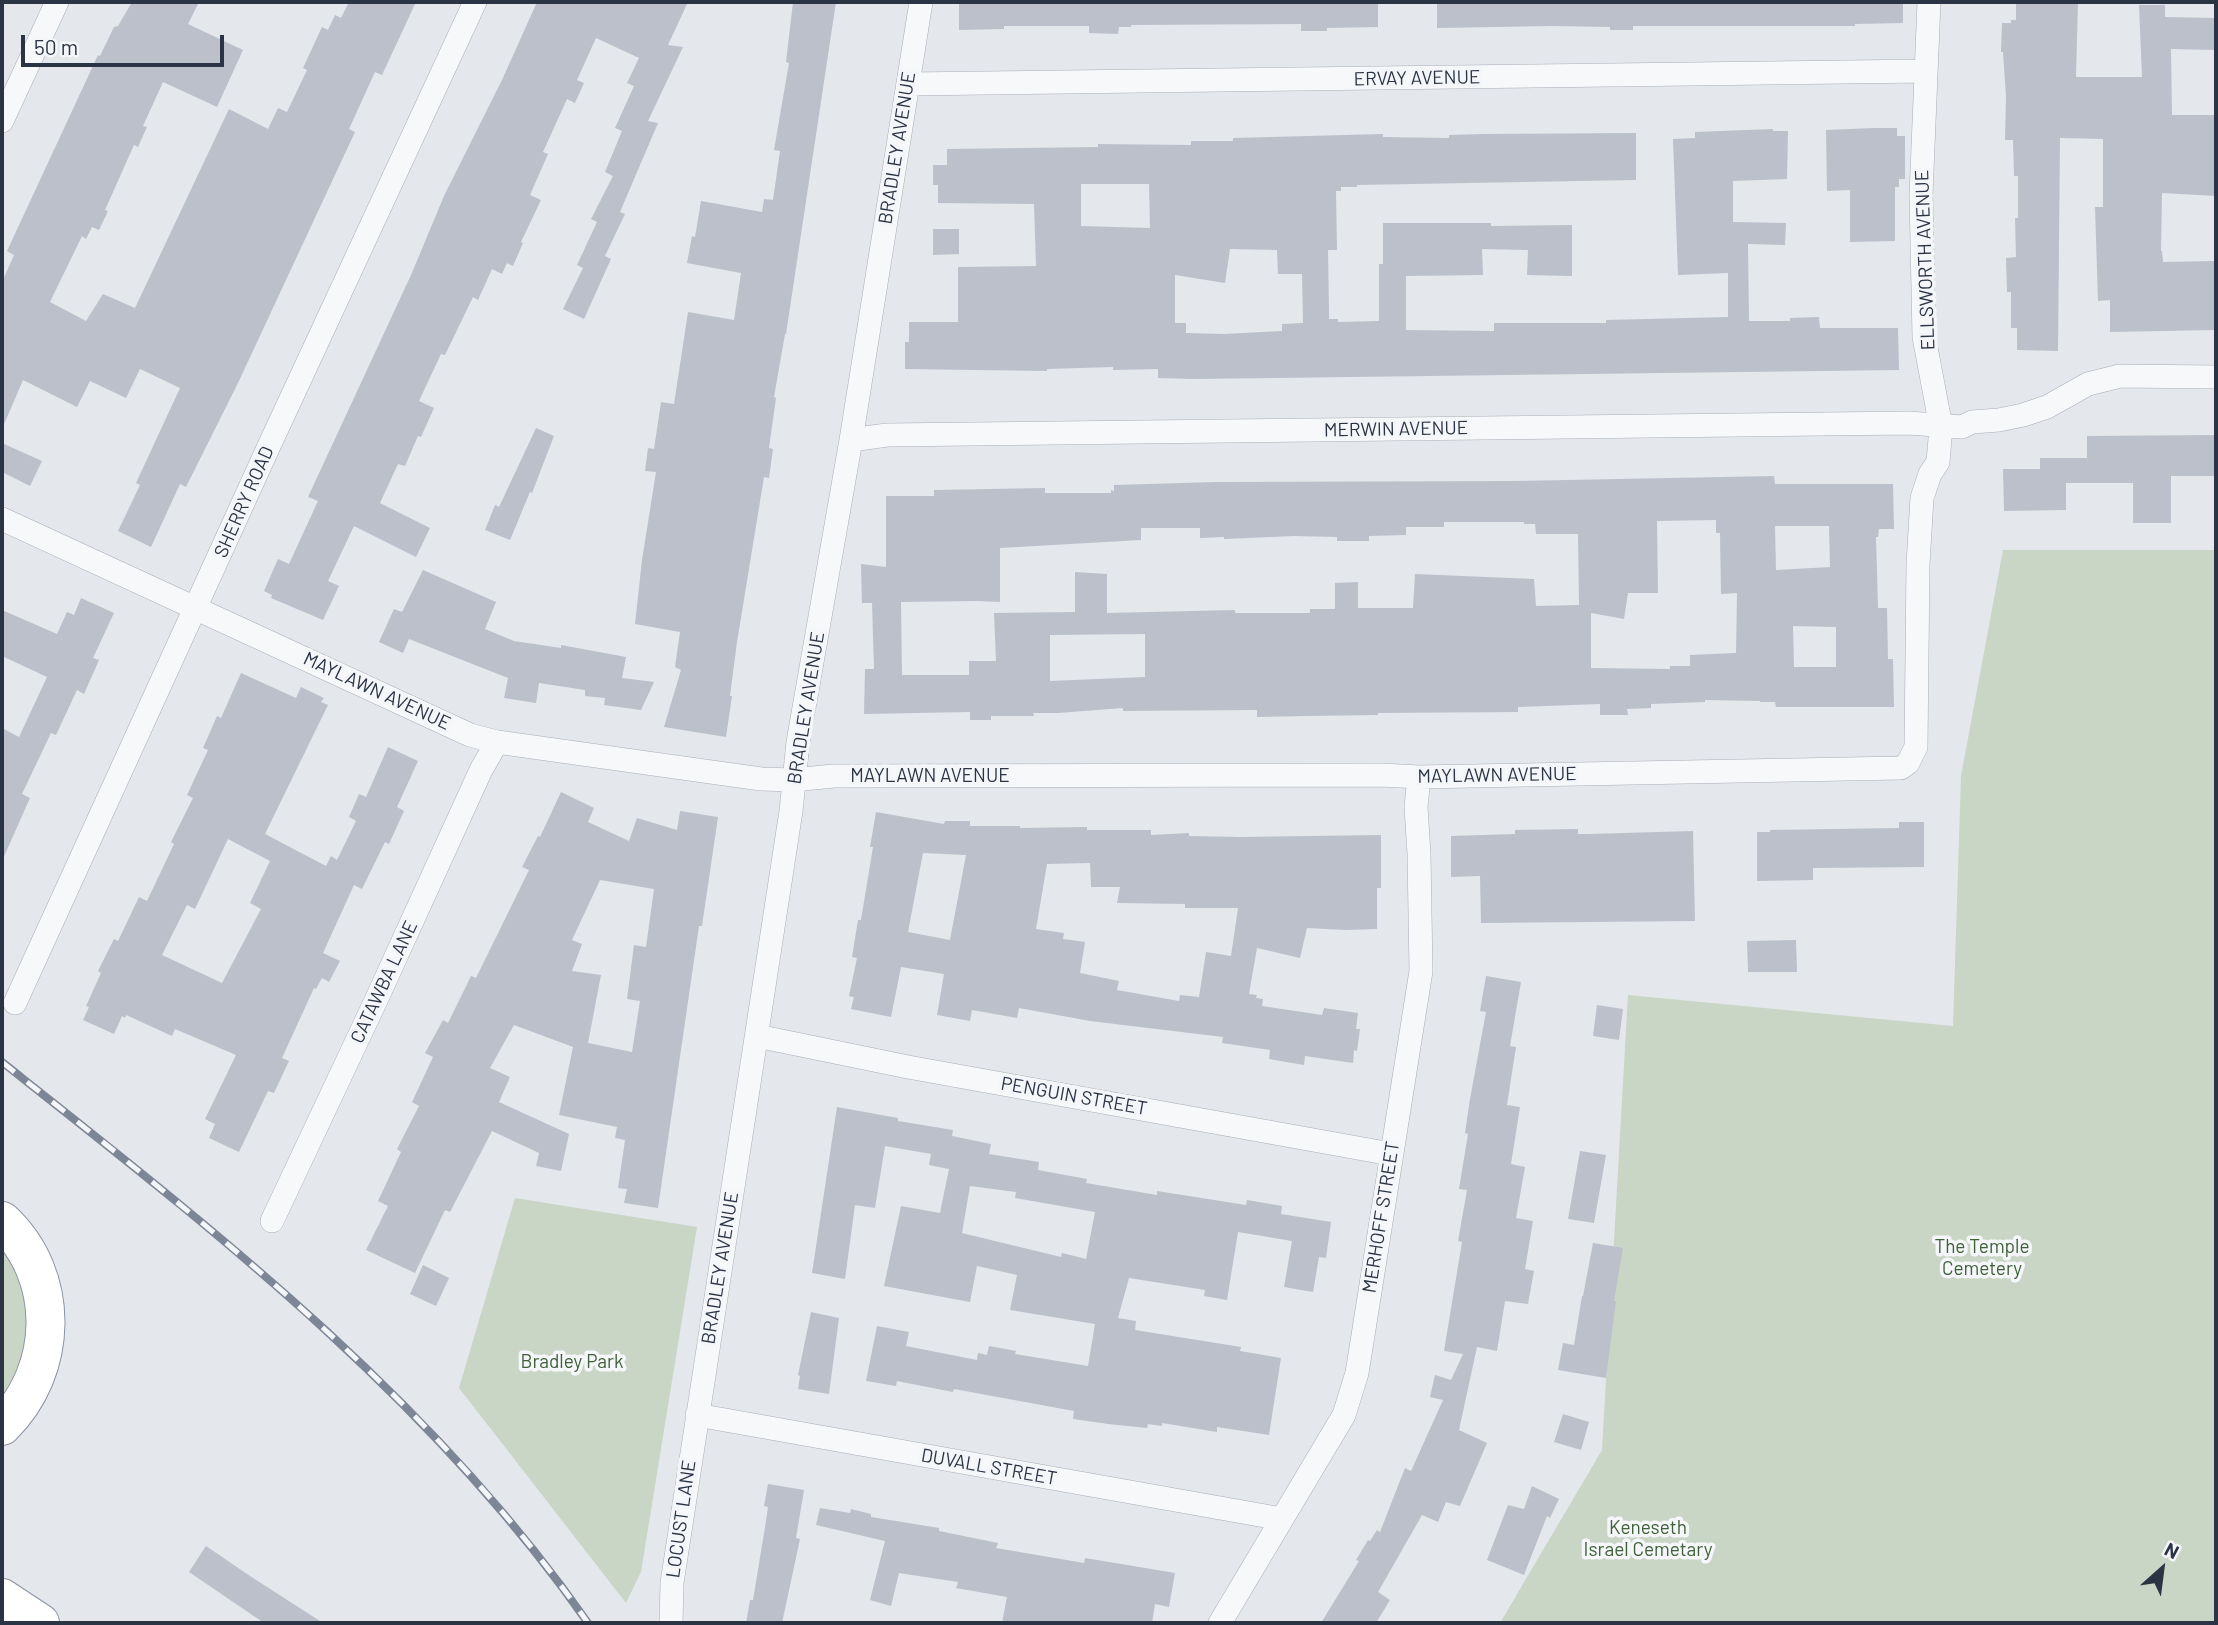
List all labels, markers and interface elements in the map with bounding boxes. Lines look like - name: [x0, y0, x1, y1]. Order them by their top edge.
- scale bar: [24, 21, 228, 65]
- text: 50 m: [34, 34, 78, 59]
- street label: ERVAY AVENUE: [1353, 65, 1481, 91]
- street label: BRADLEY AVENUE: [874, 70, 920, 226]
- street label: ELLSWORTH AVENUE: [1910, 169, 1940, 351]
- street label: MERWIN AVENUE: [1324, 416, 1468, 442]
- street label: SHERRY ROAD: [209, 443, 279, 561]
- street label: BRADLEY AVENUE: [783, 630, 829, 786]
- street label: MAYLAWN AVENUE: [300, 647, 454, 735]
- street label: MAYLAWN AVENUE: [1417, 762, 1577, 788]
- street label: MAYLAWN AVENUE: [850, 765, 1010, 787]
- street label: CATAWBA LANE: [346, 917, 422, 1047]
- street label: PENGUIN STREET: [999, 1072, 1149, 1120]
- street label: MERHOFF STREET: [1358, 1140, 1404, 1294]
- street label: BRADLEY AVENUE: [697, 1190, 743, 1346]
- park label: The Temple Cemetery: [1934, 1236, 2030, 1280]
- park label: Bradley Park: [520, 1351, 624, 1373]
- street label: DUVALL STREET: [919, 1444, 1059, 1490]
- street label: LOCUST LANE: [661, 1459, 701, 1579]
- park label: Keneseth Israel Cemetary: [1584, 1517, 1712, 1561]
- north arrow: [2127, 1534, 2197, 1604]
- text: N: [2161, 1537, 2183, 1563]

